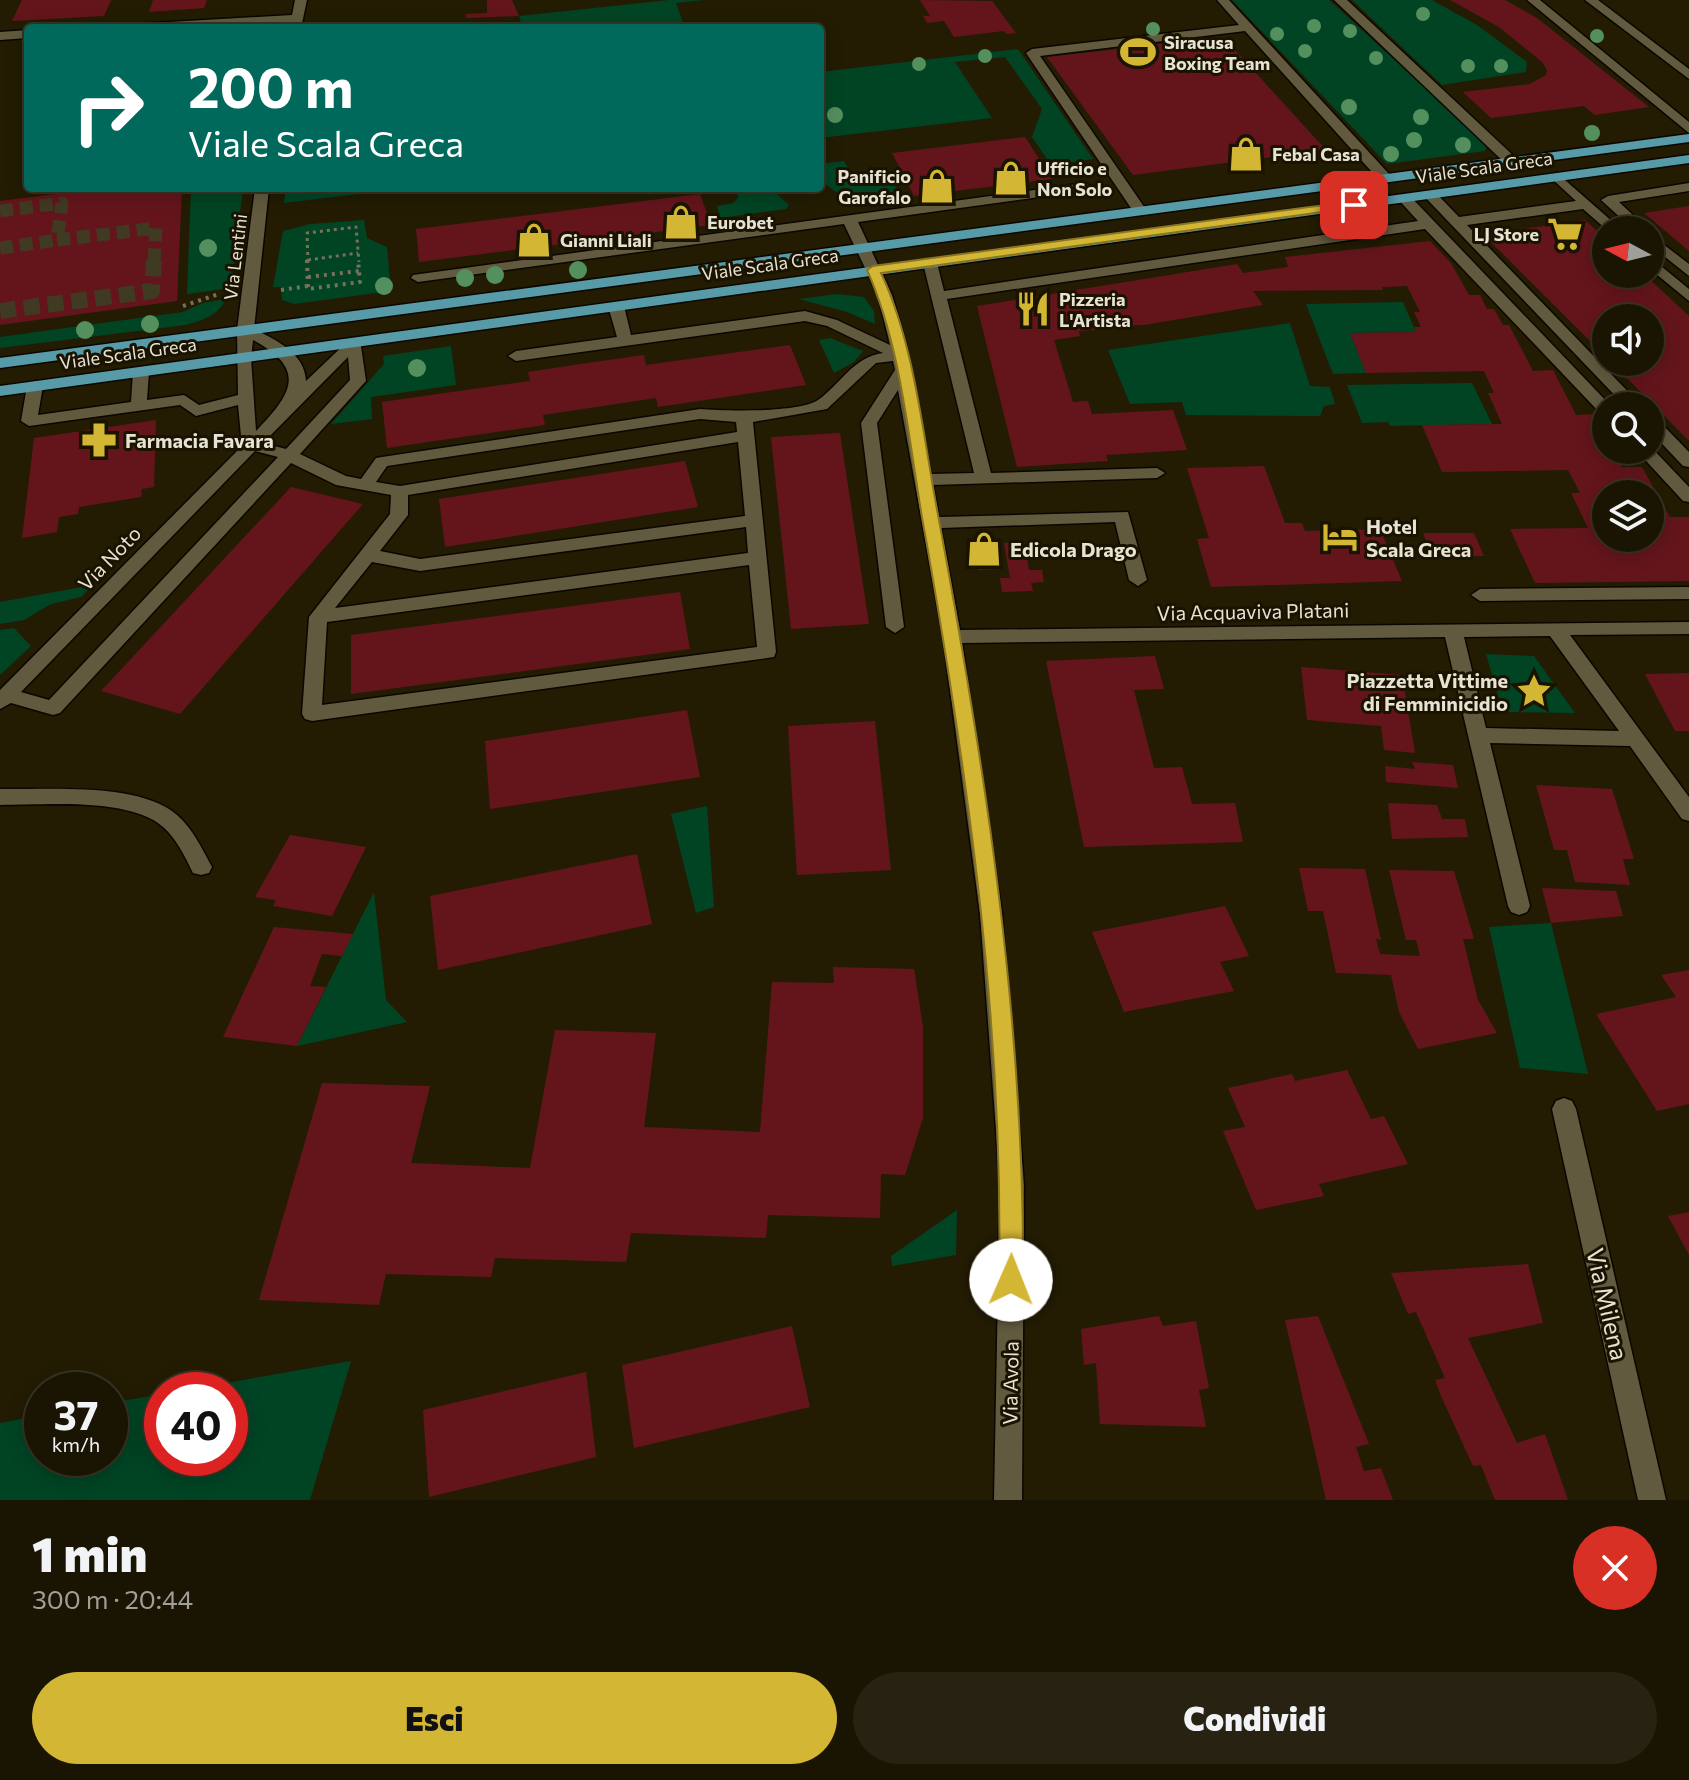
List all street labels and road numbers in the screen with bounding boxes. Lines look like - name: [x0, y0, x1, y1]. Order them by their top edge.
- street label: Viale Scala Greca: [1414, 146, 1554, 188]
- street label: Via Lentini: [219, 213, 251, 301]
- street label: Viale Scala Greca: [700, 243, 840, 285]
- street label: Viale Scala Greca: [58, 332, 198, 374]
- street label: Via Noto: [73, 521, 145, 595]
- street label: Via Acquaviva Platani: [1157, 597, 1349, 625]
- street label: Via Milena: [1581, 1245, 1635, 1363]
- street label: Via Avola: [997, 1341, 1023, 1425]

